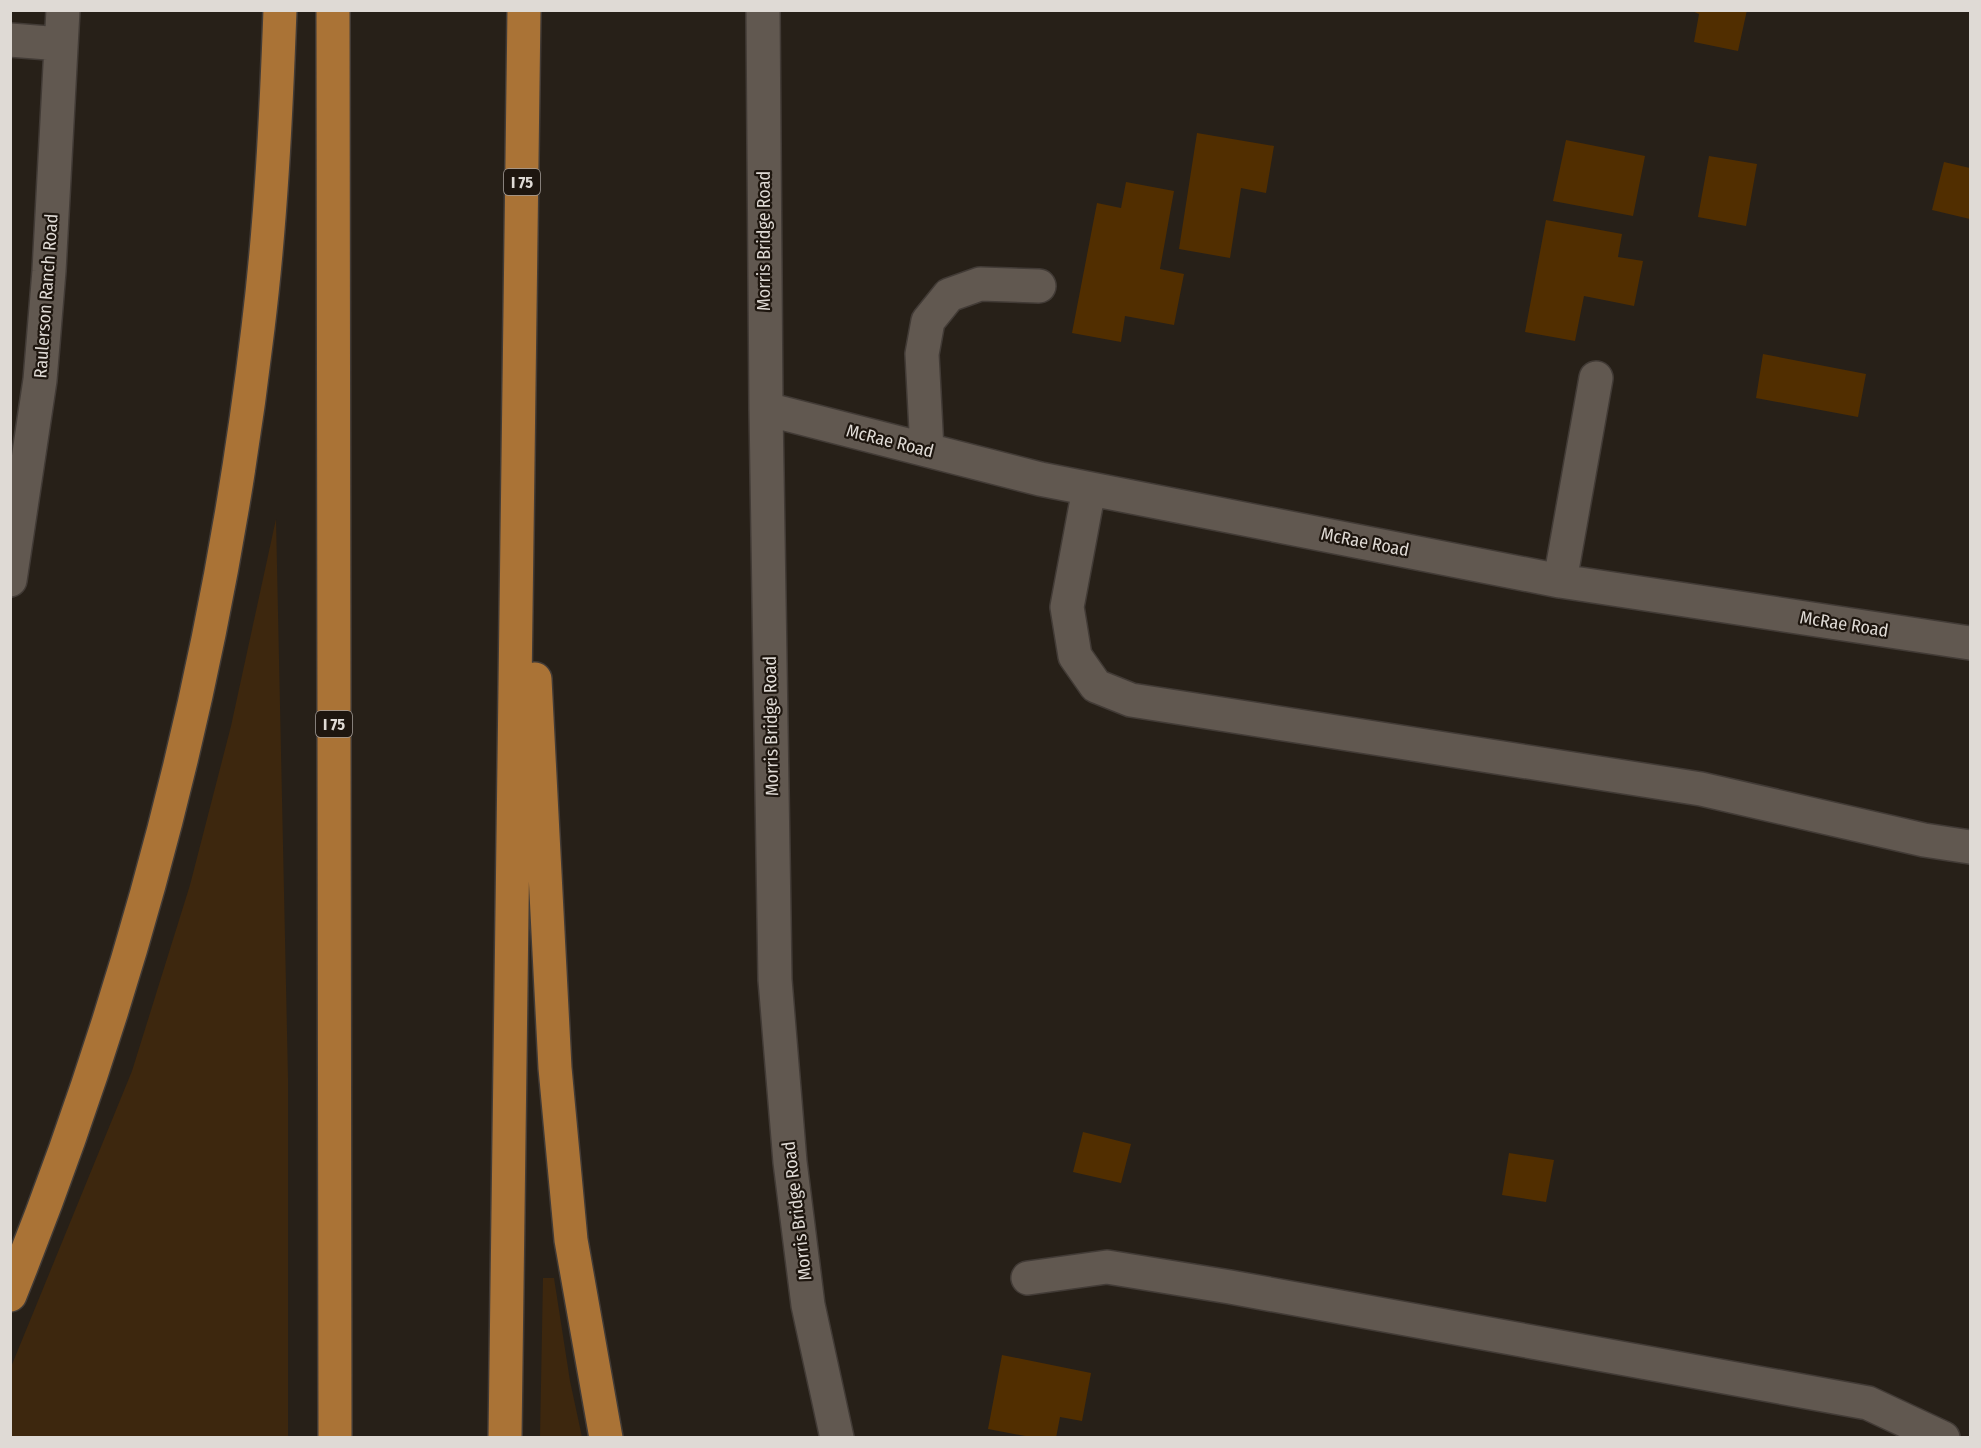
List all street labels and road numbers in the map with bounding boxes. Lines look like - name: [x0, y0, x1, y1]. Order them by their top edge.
- road number: I 75: [504, 169, 540, 195]
- street label: Morris Bridge Road: [753, 171, 775, 311]
- street label: Raulerson Ranch Road: [29, 213, 63, 379]
- street label: McRae Road: [844, 420, 936, 462]
- street label: McRae Road: [1319, 523, 1411, 561]
- street label: McRae Road: [1798, 606, 1890, 642]
- street label: Morris Bridge Road: [759, 656, 783, 796]
- road number: I 75: [316, 711, 352, 737]
- street label: Morris Bridge Road: [778, 1140, 816, 1282]

